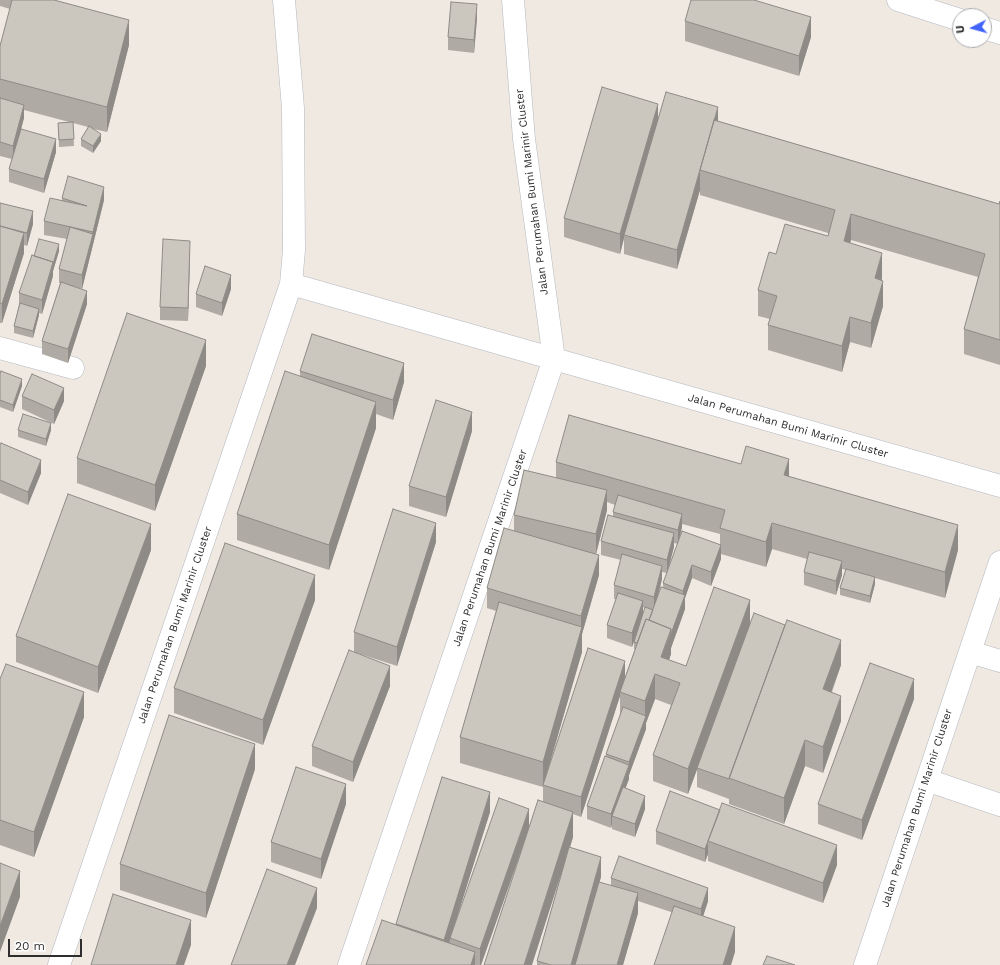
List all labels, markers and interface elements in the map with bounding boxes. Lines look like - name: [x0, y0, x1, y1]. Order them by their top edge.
- north arrow: [952, 8, 992, 48]
- text: U: [954, 25, 967, 34]
- street label: Jalan Perumahan Bumi Marinir Cluster: [513, 88, 551, 296]
- street label: Jalan Perumahan Bumi Marinir Cluster: [686, 391, 890, 461]
- street label: Jalan Perumahan Bumi Marinir Cluster: [450, 448, 530, 648]
- street label: Jalan Perumahan Bumi Marinir Cluster: [135, 525, 215, 725]
- street label: Jalan Perumahan Bumi Marinir Cluster: [879, 707, 955, 909]
- scale bar: [10, 931, 84, 957]
- text: 20 m: [15, 939, 45, 953]

